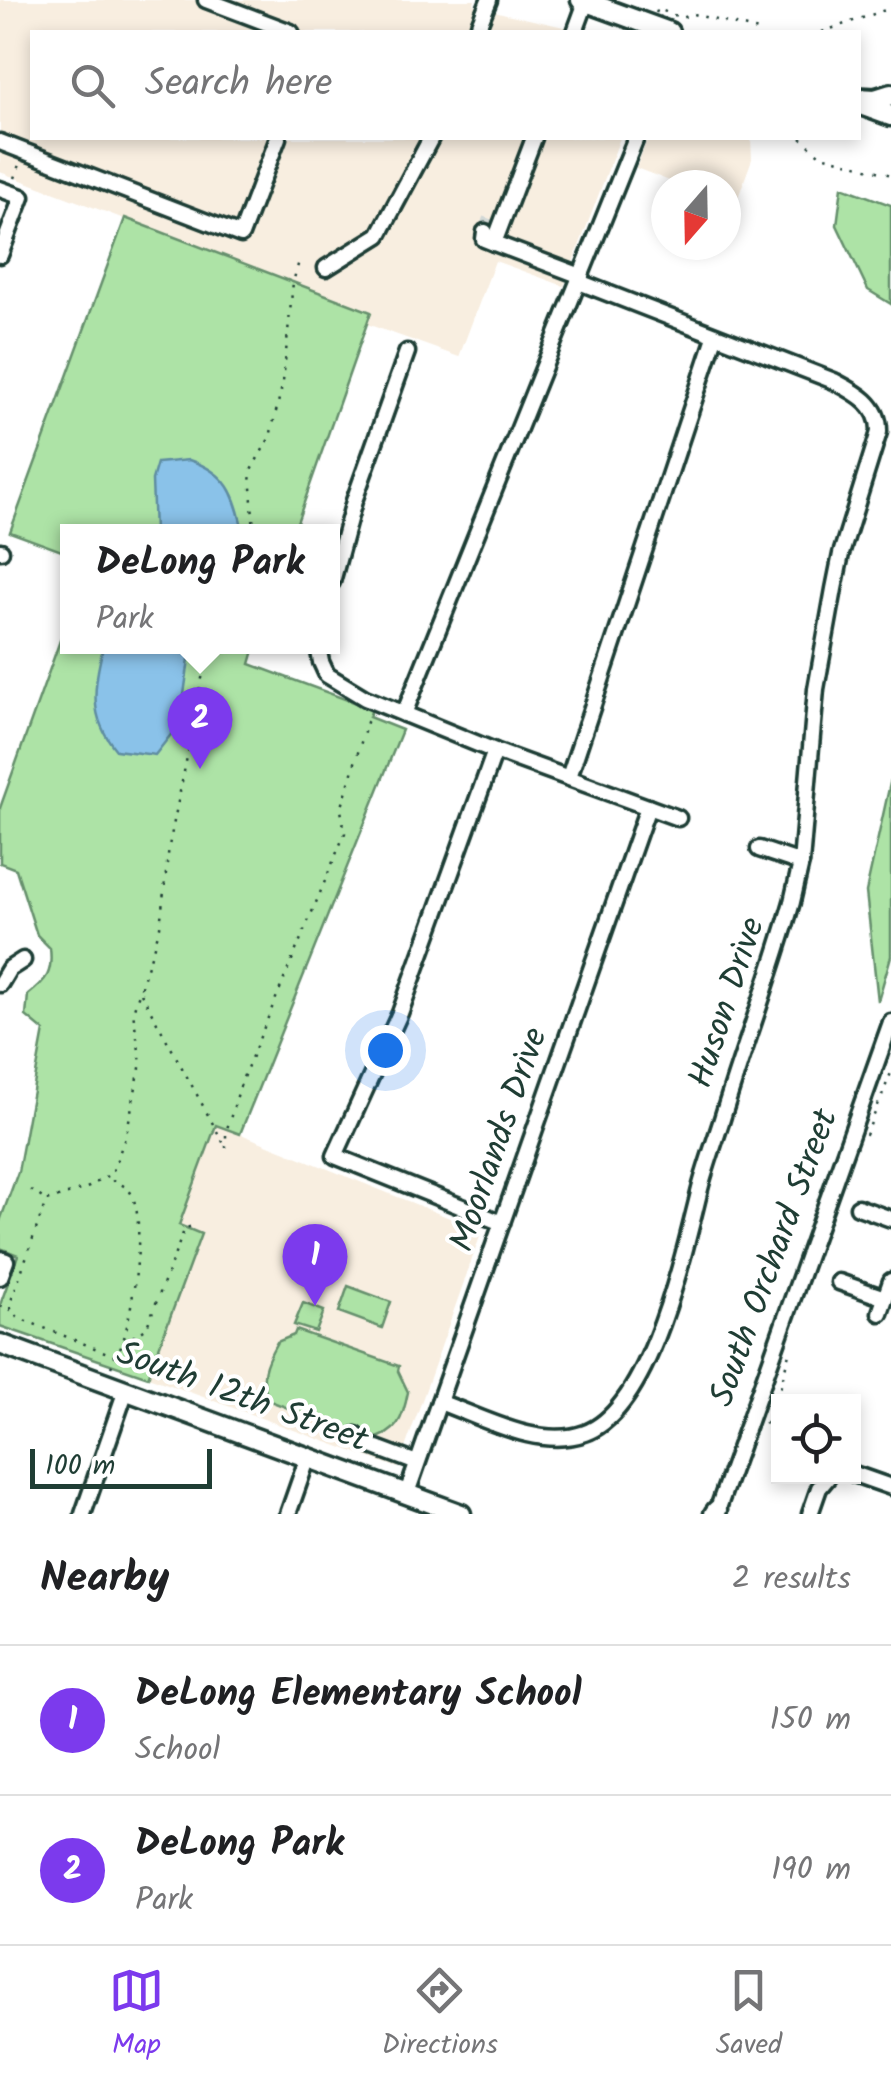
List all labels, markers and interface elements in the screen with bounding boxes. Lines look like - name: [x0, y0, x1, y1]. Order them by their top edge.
- search box: [30, 30, 861, 140]
- text: Search here: [145, 55, 332, 115]
- icon: search: [65, 58, 120, 113]
- north arrow: [651, 170, 741, 260]
- popup: [60, 524, 340, 654]
- text: DeLong Park: [96, 534, 304, 594]
- text: Park: [96, 594, 154, 645]
- pin: 2: [168, 686, 232, 769]
- street label: Huson Drive: [674, 910, 782, 1096]
- street label: Moorlands Drive: [435, 1020, 565, 1260]
- your location: [360, 1025, 411, 1076]
- street label: South Orchard Street: [695, 1101, 855, 1415]
- pin: 1: [282, 1224, 348, 1306]
- street label: South 12th Street: [108, 1327, 376, 1470]
- map controls: [771, 1394, 861, 1484]
- button: locate: [771, 1394, 861, 1484]
- scale bar: [30, 1444, 212, 1488]
- text: 100 m: [45, 1444, 115, 1489]
- text: Nearby: [40, 1546, 169, 1613]
- text: 2 results: [732, 1554, 851, 1605]
- text: DeLong Elementary School: [135, 1665, 582, 1725]
- text: 1: [68, 1695, 77, 1746]
- text: 150 m: [769, 1695, 851, 1746]
- text: School: [135, 1725, 220, 1776]
- text: DeLong Park: [135, 1815, 344, 1875]
- text: 2: [63, 1845, 82, 1896]
- text: 190 m: [771, 1845, 851, 1896]
- text: Park: [135, 1875, 193, 1926]
- tab: Map: [109, 1963, 164, 2068]
- tab: Directions: [382, 1963, 498, 2068]
- tab: Saved: [716, 1963, 782, 2068]

